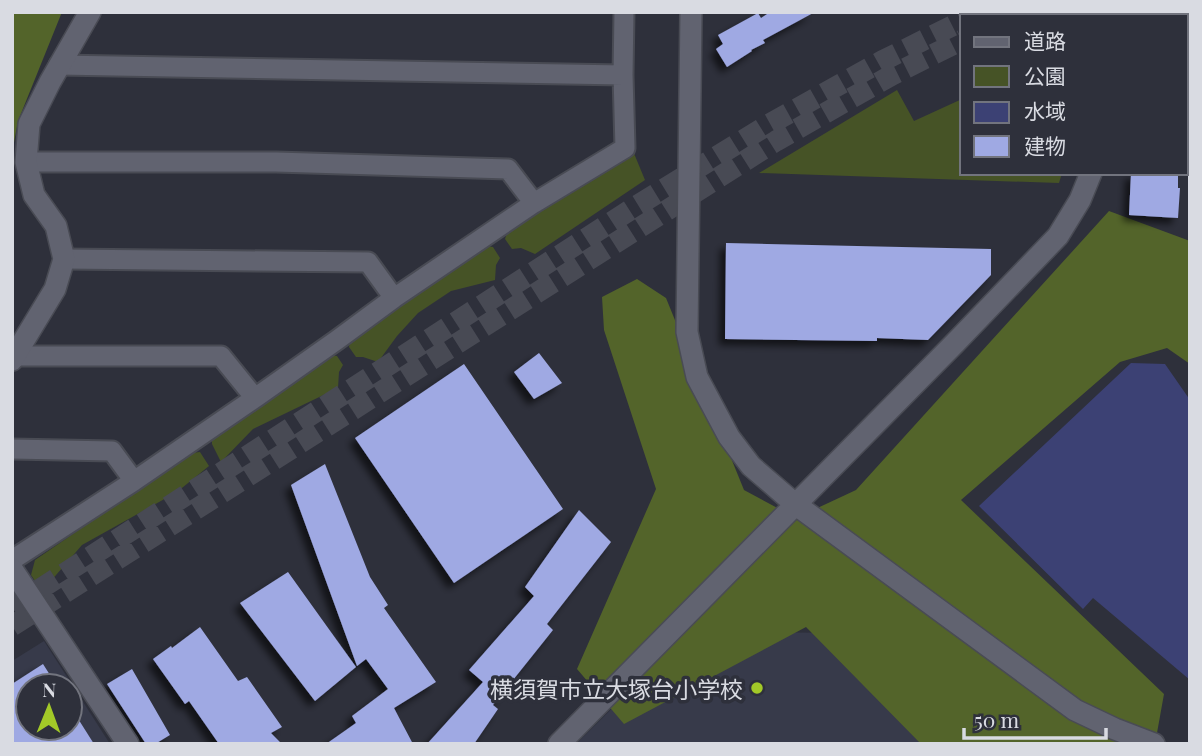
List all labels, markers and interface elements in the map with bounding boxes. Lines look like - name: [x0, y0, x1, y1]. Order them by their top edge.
- legend: [960, 14, 1188, 175]
- text: 道路: [1024, 26, 1066, 54]
- text: 公園: [1024, 61, 1066, 89]
- text: 水域: [1024, 96, 1066, 124]
- text: 建物: [1024, 131, 1066, 159]
- north arrow: [14, 672, 84, 742]
- place label: 横須賀市立大塚台小学校: [490, 673, 743, 704]
- text: N: [42, 676, 57, 702]
- marker: 横須賀市立大塚台小学校: [749, 680, 765, 696]
- scale bar: [964, 696, 1106, 740]
- text: 50 m: [974, 705, 1020, 733]

